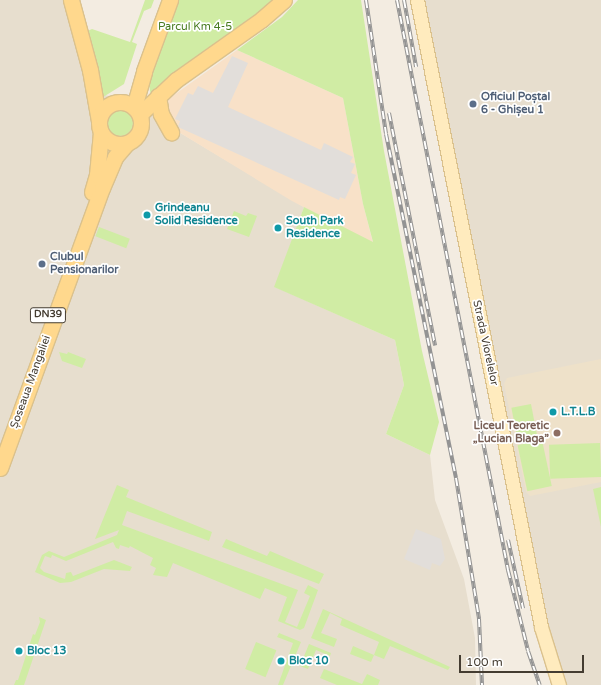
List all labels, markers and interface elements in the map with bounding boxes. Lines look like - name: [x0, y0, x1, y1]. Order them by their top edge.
- park label: Parcul Km 4-5: [158, 20, 232, 34]
- place label: Oficiul Poștal 6 - Ghișeu 1: [481, 91, 550, 117]
- marker: Oficiul Poștal 6 - Ghișeu 1: [468, 99, 478, 109]
- place label: Grindeanu Solid Residence: [155, 202, 238, 228]
- marker: Grindeanu Solid Residence: [142, 210, 152, 220]
- place label: South Park Residence: [286, 215, 343, 241]
- marker: South Park Residence: [273, 223, 283, 233]
- place label: Clubul Pensionarilor: [50, 251, 118, 277]
- marker: Clubul Pensionarilor: [37, 259, 47, 269]
- street label: Strada Viorelelor: [470, 299, 500, 387]
- road number: DN39: [29, 307, 67, 323]
- street label: Șoseaua Mangaliei: [8, 334, 54, 430]
- place label: L.T.L.B: [561, 405, 595, 419]
- marker: L.T.L.B: [548, 407, 558, 417]
- place label: Liceul Teoretic „Lucian Blaga”: [473, 420, 549, 446]
- marker: Liceul Teoretic „Lucian Blaga”: [552, 428, 562, 438]
- place label: Bloc 13: [27, 644, 67, 658]
- marker: Bloc 13: [14, 646, 24, 656]
- scale bar: [461, 647, 586, 673]
- place label: Bloc 10: [289, 654, 329, 668]
- text: 100 m: [466, 655, 503, 669]
- marker: Bloc 10: [276, 656, 286, 666]

